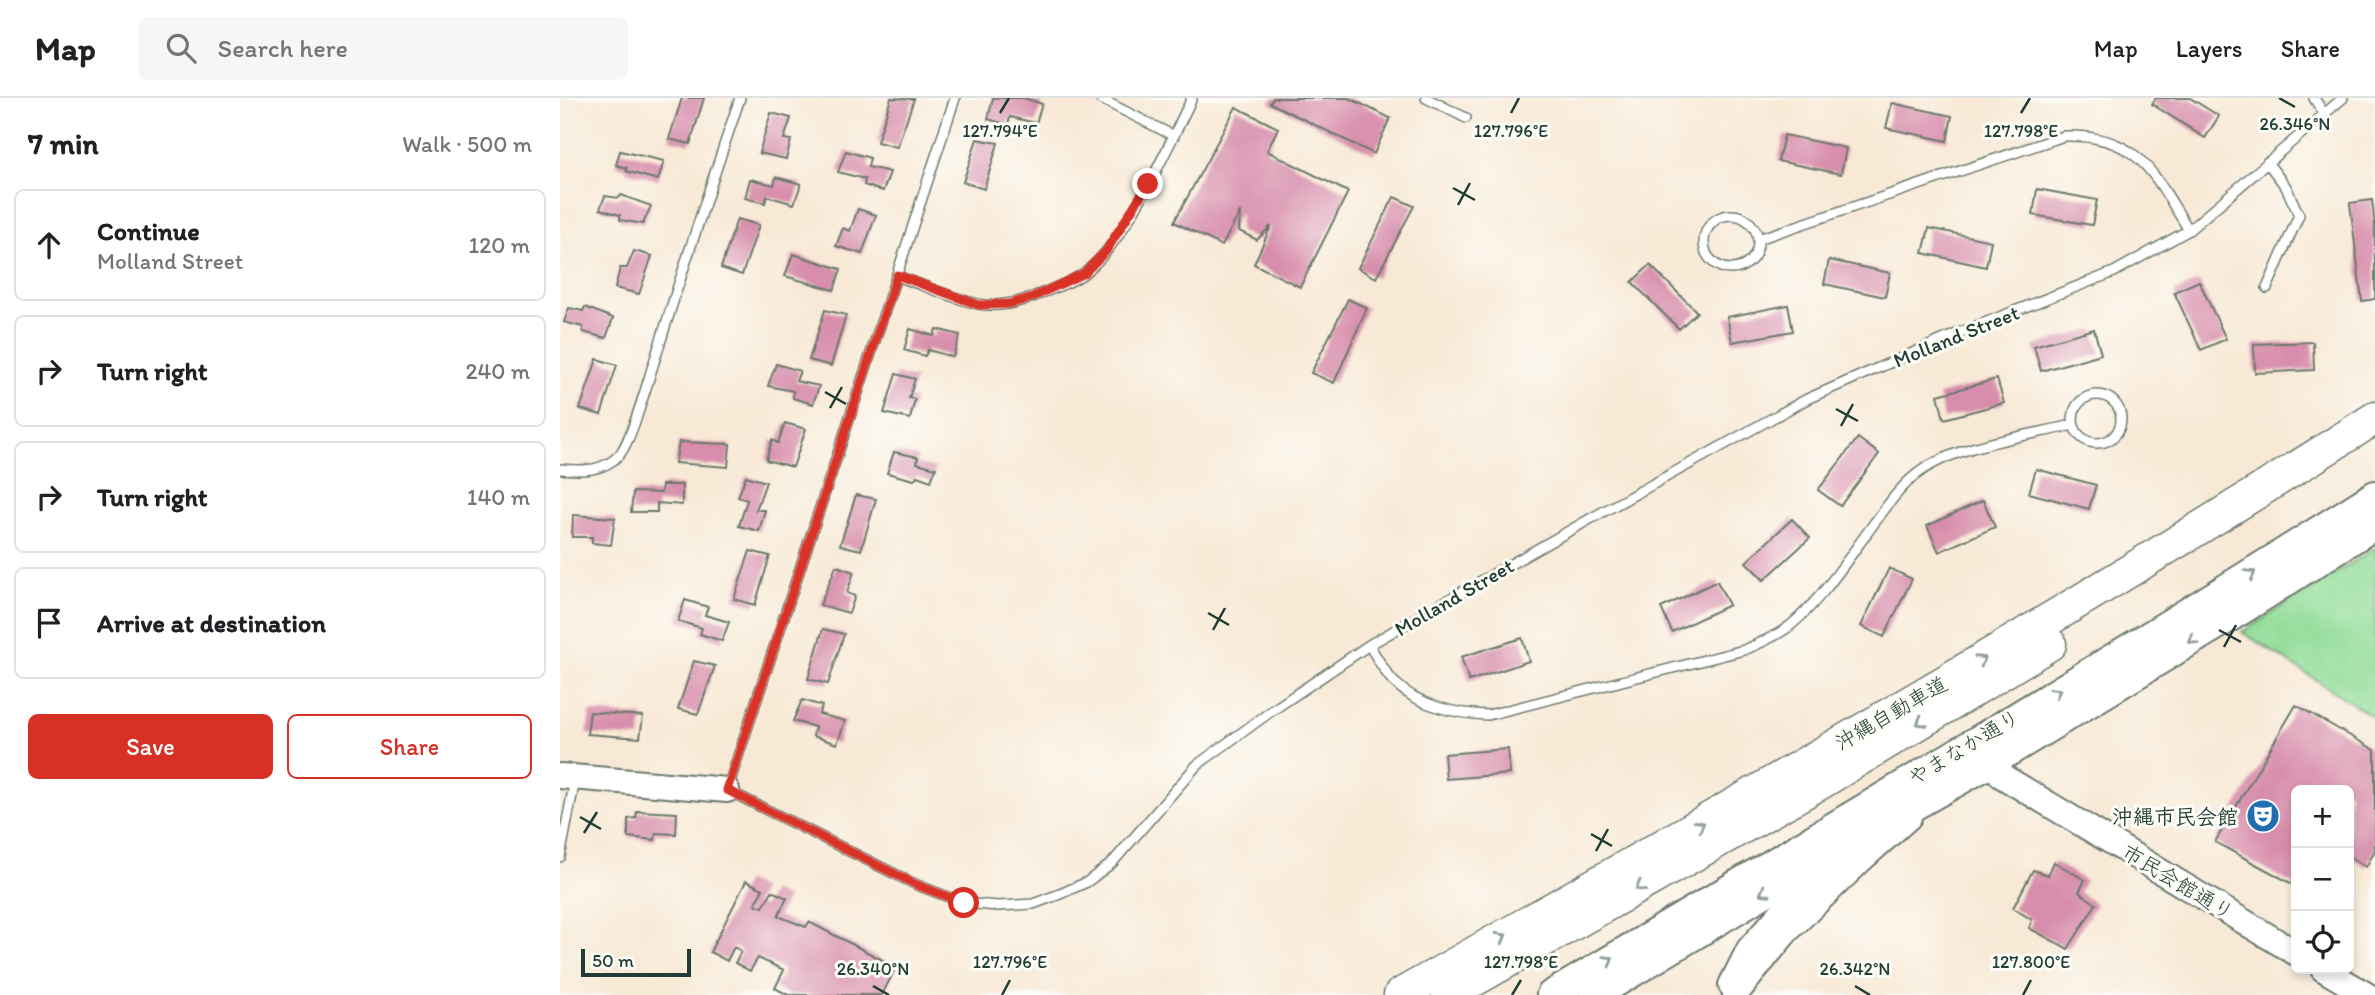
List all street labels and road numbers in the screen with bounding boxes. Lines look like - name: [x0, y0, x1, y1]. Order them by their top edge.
- street label: Molland Street: [1889, 299, 2023, 373]
- street label: Molland Street: [1390, 553, 1518, 641]
- street label: 沖縄自動車道: [1830, 671, 1952, 755]
- street label: やまなか通り: [1904, 704, 2024, 790]
- street label: 市民会館通り: [2118, 839, 2238, 925]

